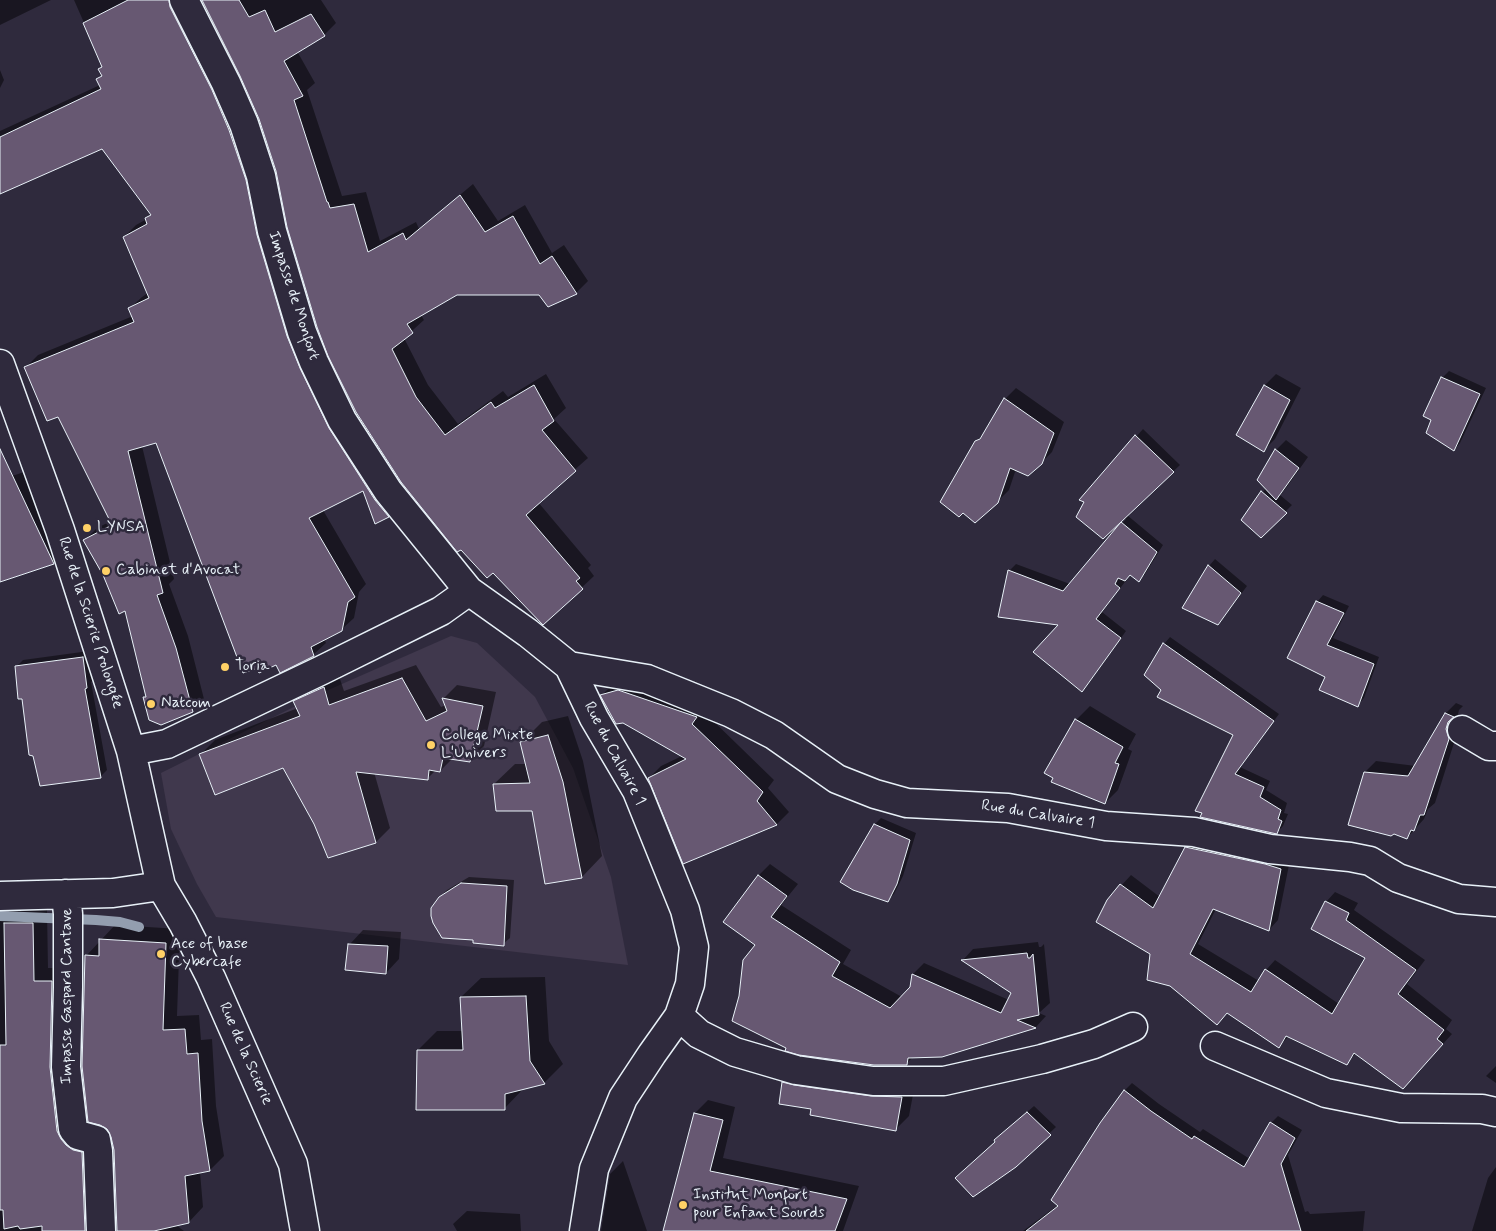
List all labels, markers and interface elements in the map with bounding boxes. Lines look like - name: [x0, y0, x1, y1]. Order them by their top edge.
- street label: Impasse de Monfort: [263, 229, 323, 363]
- place label: LYNSA: [97, 518, 145, 538]
- marker: LYNSA: [81, 522, 93, 534]
- street label: Rue de la Scierie Prolongée: [53, 535, 127, 711]
- place label: Cabinet d'Avocat: [116, 561, 240, 581]
- marker: Cabinet d'Avocat: [100, 565, 112, 577]
- place label: Toria: [235, 657, 269, 677]
- marker: Toria: [219, 661, 231, 673]
- place label: Natcom: [161, 694, 211, 714]
- marker: Natcom: [145, 698, 157, 710]
- street label: Rue du Calvaire 1: [579, 699, 649, 809]
- place label: College Mixte L'Univers: [441, 726, 533, 764]
- marker: College Mixte L'Univers: [425, 739, 437, 751]
- street label: Rue du Calvaire 1: [980, 797, 1096, 833]
- street label: Impasse Gaspard Cantave: [58, 908, 78, 1084]
- place label: Ace of base Cybercafe: [171, 935, 248, 973]
- marker: Ace of base Cybercafe: [155, 948, 167, 960]
- street label: Rue de la Scierie: [214, 1000, 276, 1108]
- place label: Institut Monfort pour Enfant Sourds: [693, 1186, 825, 1224]
- marker: Institut Monfort pour Enfant Sourds: [677, 1199, 689, 1211]

